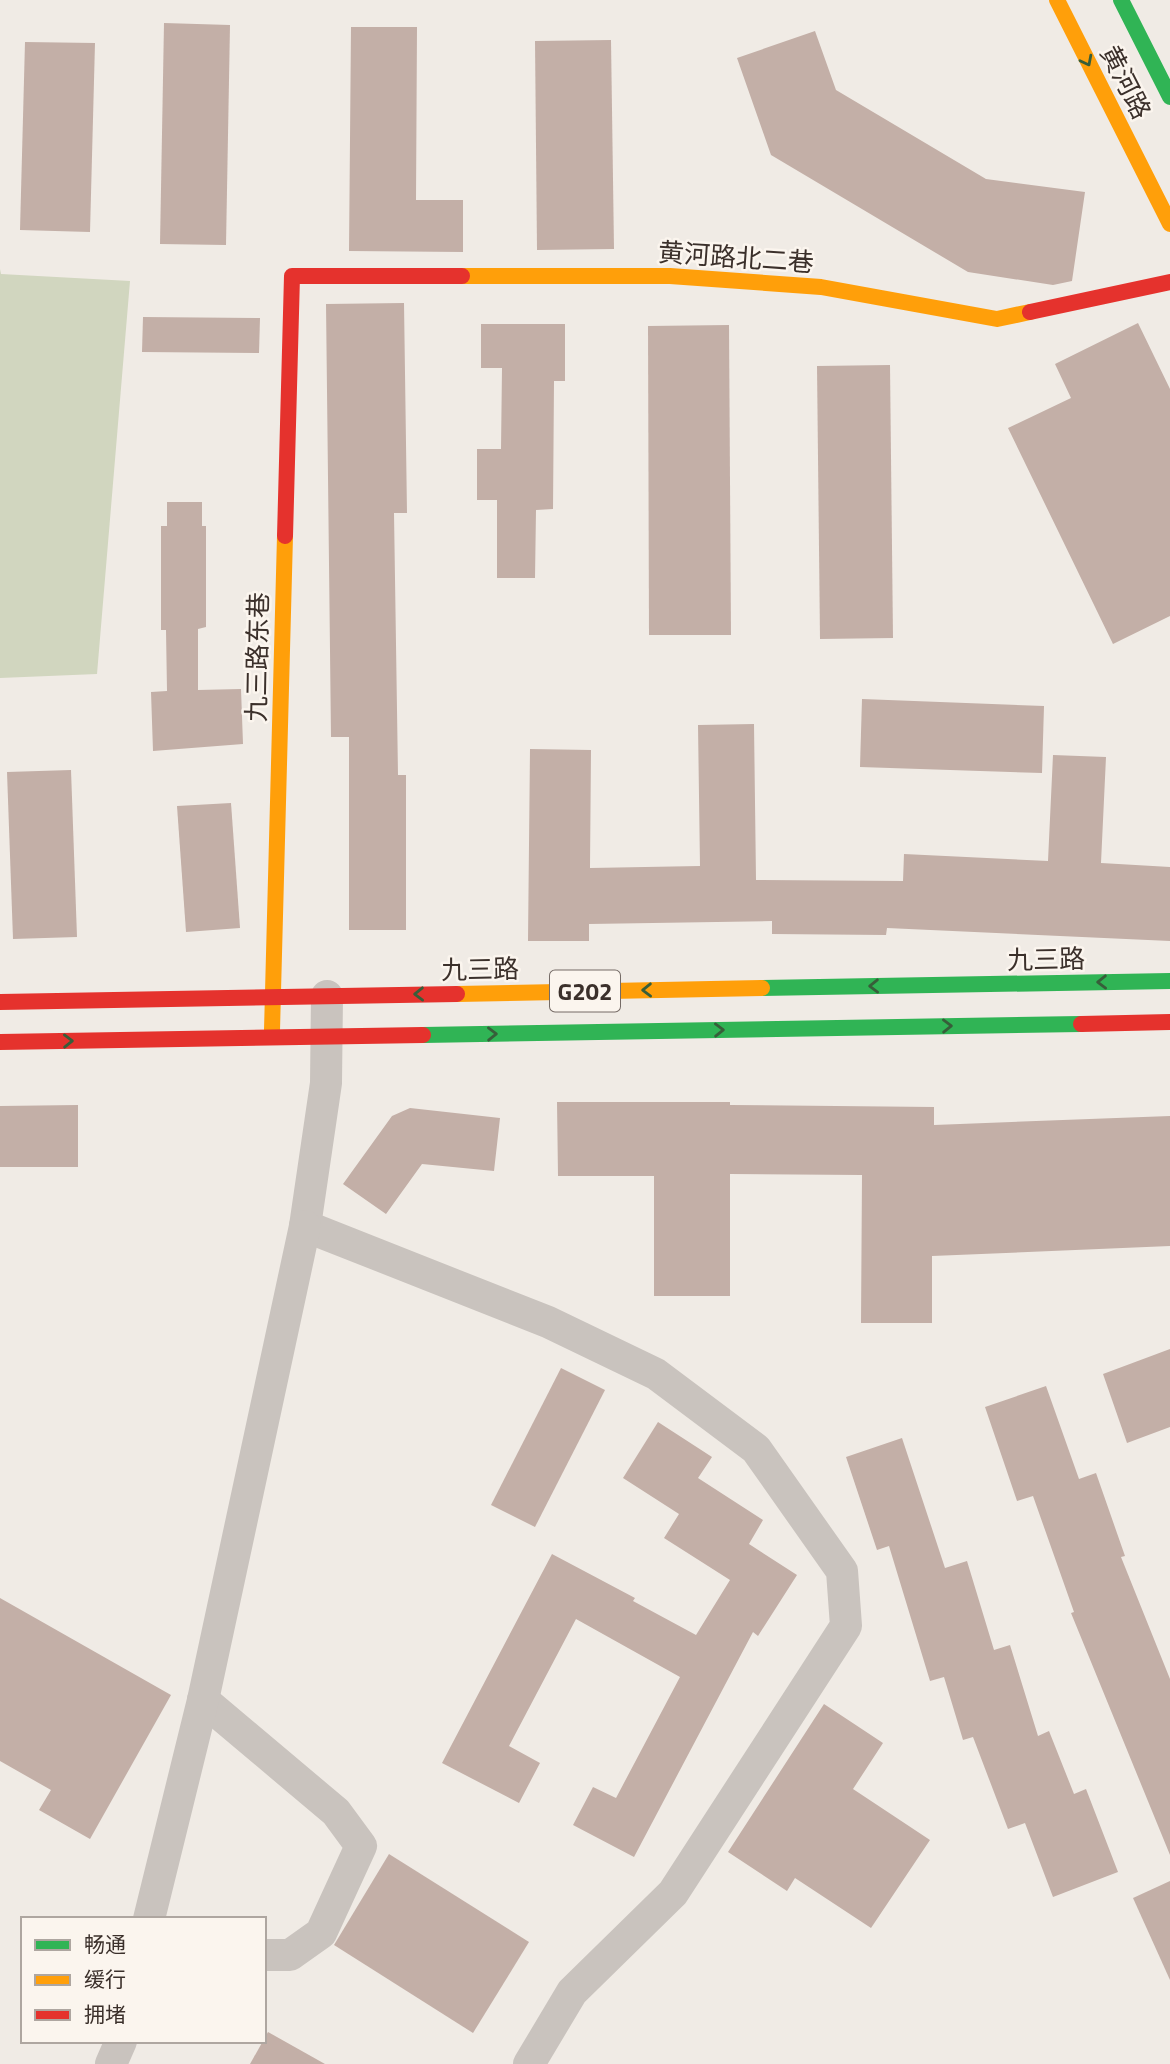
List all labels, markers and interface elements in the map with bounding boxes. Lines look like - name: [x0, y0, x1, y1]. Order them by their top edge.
- street label: 黄河路: [1091, 38, 1161, 126]
- one-way arrow: [1079, 54, 1093, 66]
- street label: 黄河路北二巷: [657, 232, 815, 282]
- street label: 九三路东巷: [236, 592, 278, 722]
- street label: 九三路: [1007, 939, 1085, 979]
- street label: 九三路: [441, 949, 519, 989]
- road number: G202: [550, 971, 620, 1012]
- one-way arrow: [1096, 975, 1107, 990]
- one-way arrow: [869, 979, 880, 994]
- one-way arrow: [641, 983, 652, 998]
- one-way arrow: [414, 987, 425, 1002]
- one-way arrow: [942, 1018, 952, 1034]
- one-way arrow: [714, 1022, 725, 1038]
- one-way arrow: [487, 1026, 497, 1042]
- one-way arrow: [63, 1034, 74, 1049]
- legend: [21, 1917, 266, 2043]
- text: 畅通: [84, 1928, 126, 1960]
- text: 缓行: [84, 1963, 126, 1995]
- text: 拥堵: [84, 1998, 126, 2030]

